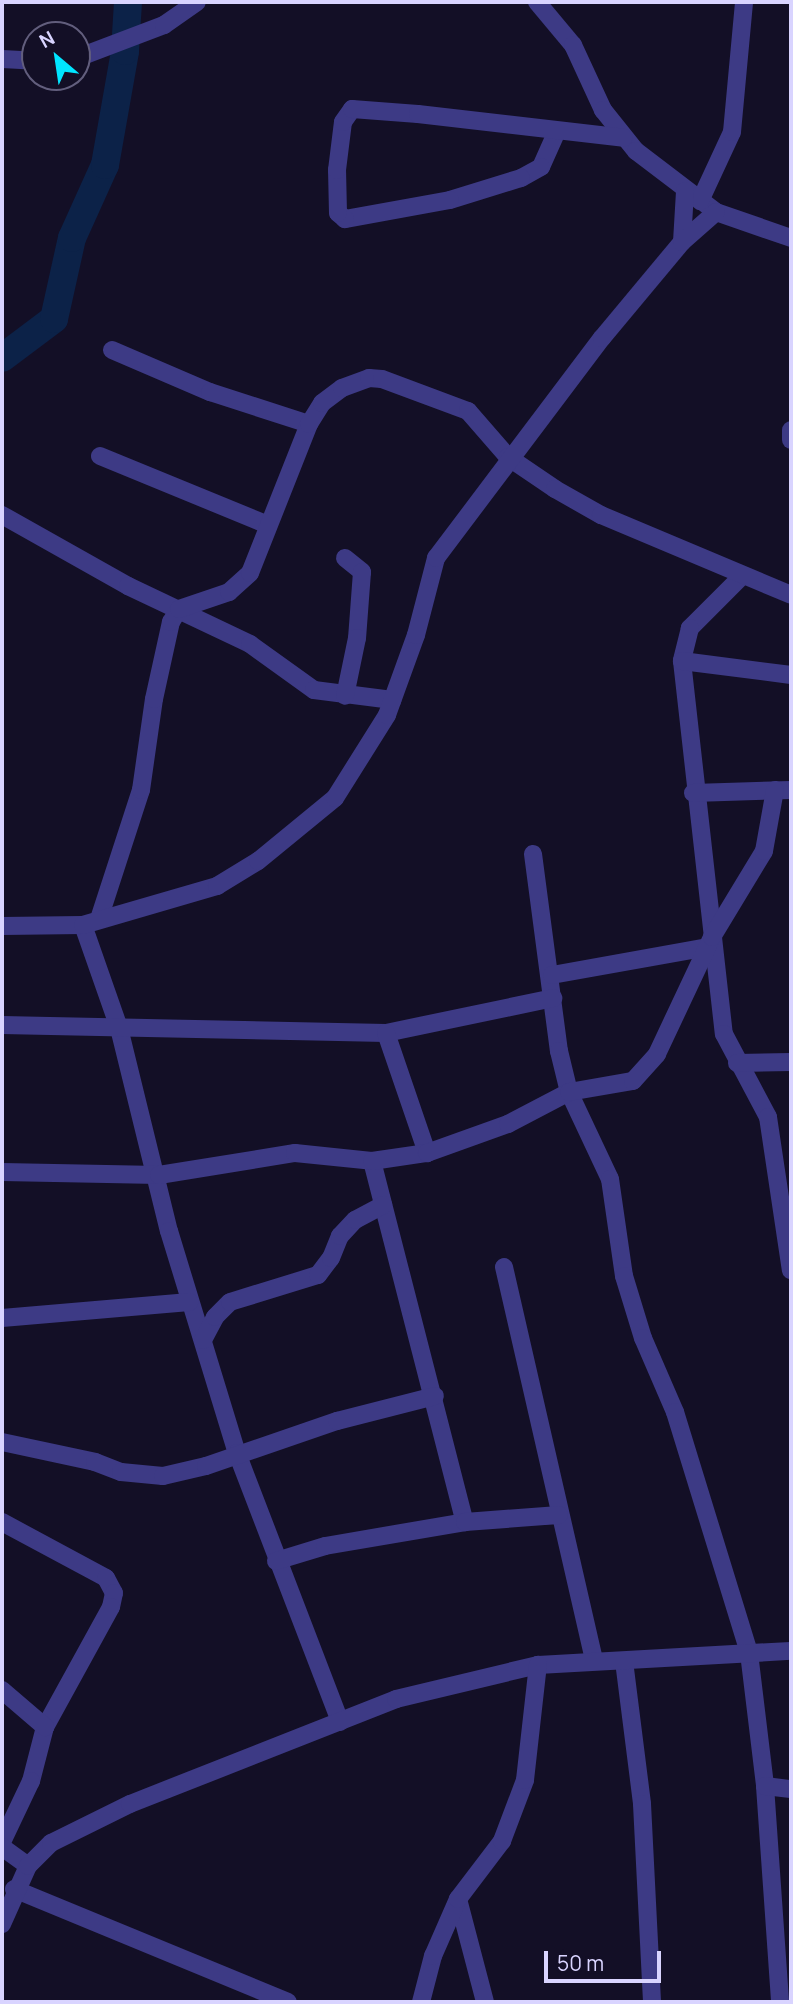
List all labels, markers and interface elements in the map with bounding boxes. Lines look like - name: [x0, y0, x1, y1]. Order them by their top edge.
- north arrow: [21, 21, 91, 91]
- text: N: [35, 25, 59, 54]
- scale bar: [548, 1938, 665, 1982]
- text: 50 m: [557, 1949, 604, 1977]

